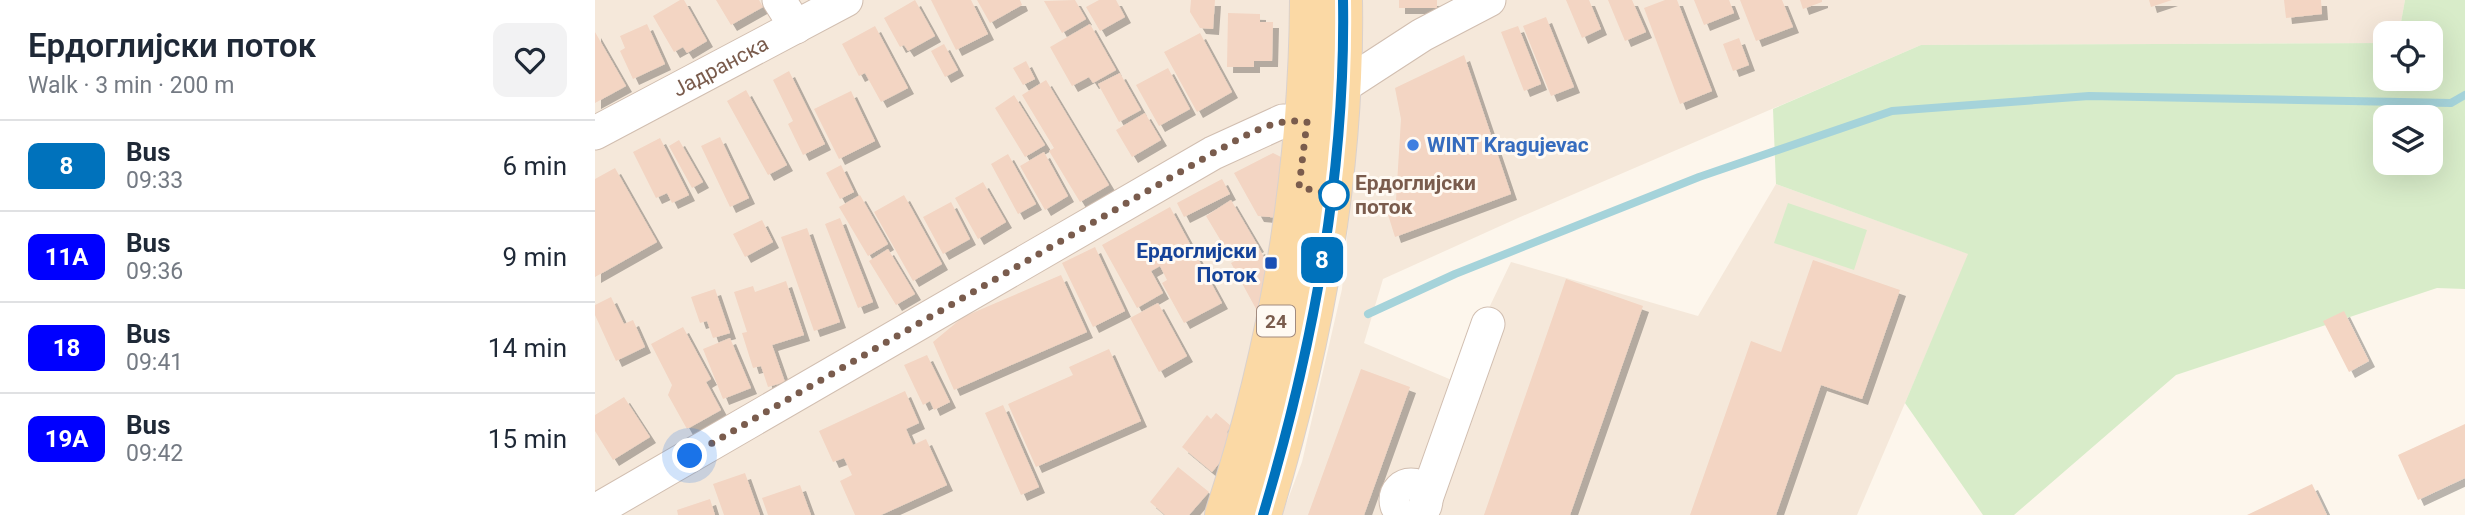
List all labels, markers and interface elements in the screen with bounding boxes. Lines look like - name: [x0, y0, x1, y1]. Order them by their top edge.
- map controls: [2373, 21, 2443, 175]
- button: locate: [2373, 21, 2443, 91]
- button: heart: [493, 23, 567, 97]
- text: Ердоглијски поток: [28, 26, 316, 65]
- street label: Јадранска: [669, 31, 772, 102]
- text: Walk · 3 min · 200 m: [28, 72, 234, 99]
- button: layers: [2373, 105, 2443, 175]
- place label: WINT Kragujevac: [1427, 133, 1589, 157]
- text: Bus: [126, 137, 171, 167]
- marker: WINT Kragujevac: [1405, 137, 1421, 153]
- text: 6 min: [502, 151, 567, 181]
- text: 8: [60, 152, 73, 180]
- text: 09:33: [126, 167, 183, 194]
- place label: Ердоглијски поток: [1355, 171, 1476, 219]
- marker: Ердоглијски поток: [1319, 180, 1349, 210]
- text: Bus: [126, 228, 171, 258]
- line badge: 8: [1299, 237, 1345, 283]
- place label: Ердоглијски Поток: [1136, 239, 1257, 287]
- text: 9 min: [502, 242, 567, 272]
- text: 11А: [45, 243, 88, 271]
- text: 8: [1315, 246, 1329, 274]
- marker: Ердоглијски Поток: [1263, 255, 1279, 271]
- text: 09:36: [126, 258, 183, 285]
- road number: 24: [1257, 306, 1295, 336]
- text: Bus: [126, 319, 171, 349]
- text: 14 min: [488, 333, 567, 363]
- text: 18: [53, 334, 80, 362]
- text: 09:41: [126, 349, 183, 376]
- text: Bus: [126, 410, 171, 440]
- text: 15 min: [488, 424, 567, 454]
- text: 19А: [45, 425, 88, 453]
- your location: [672, 438, 707, 473]
- text: 09:42: [126, 440, 183, 467]

